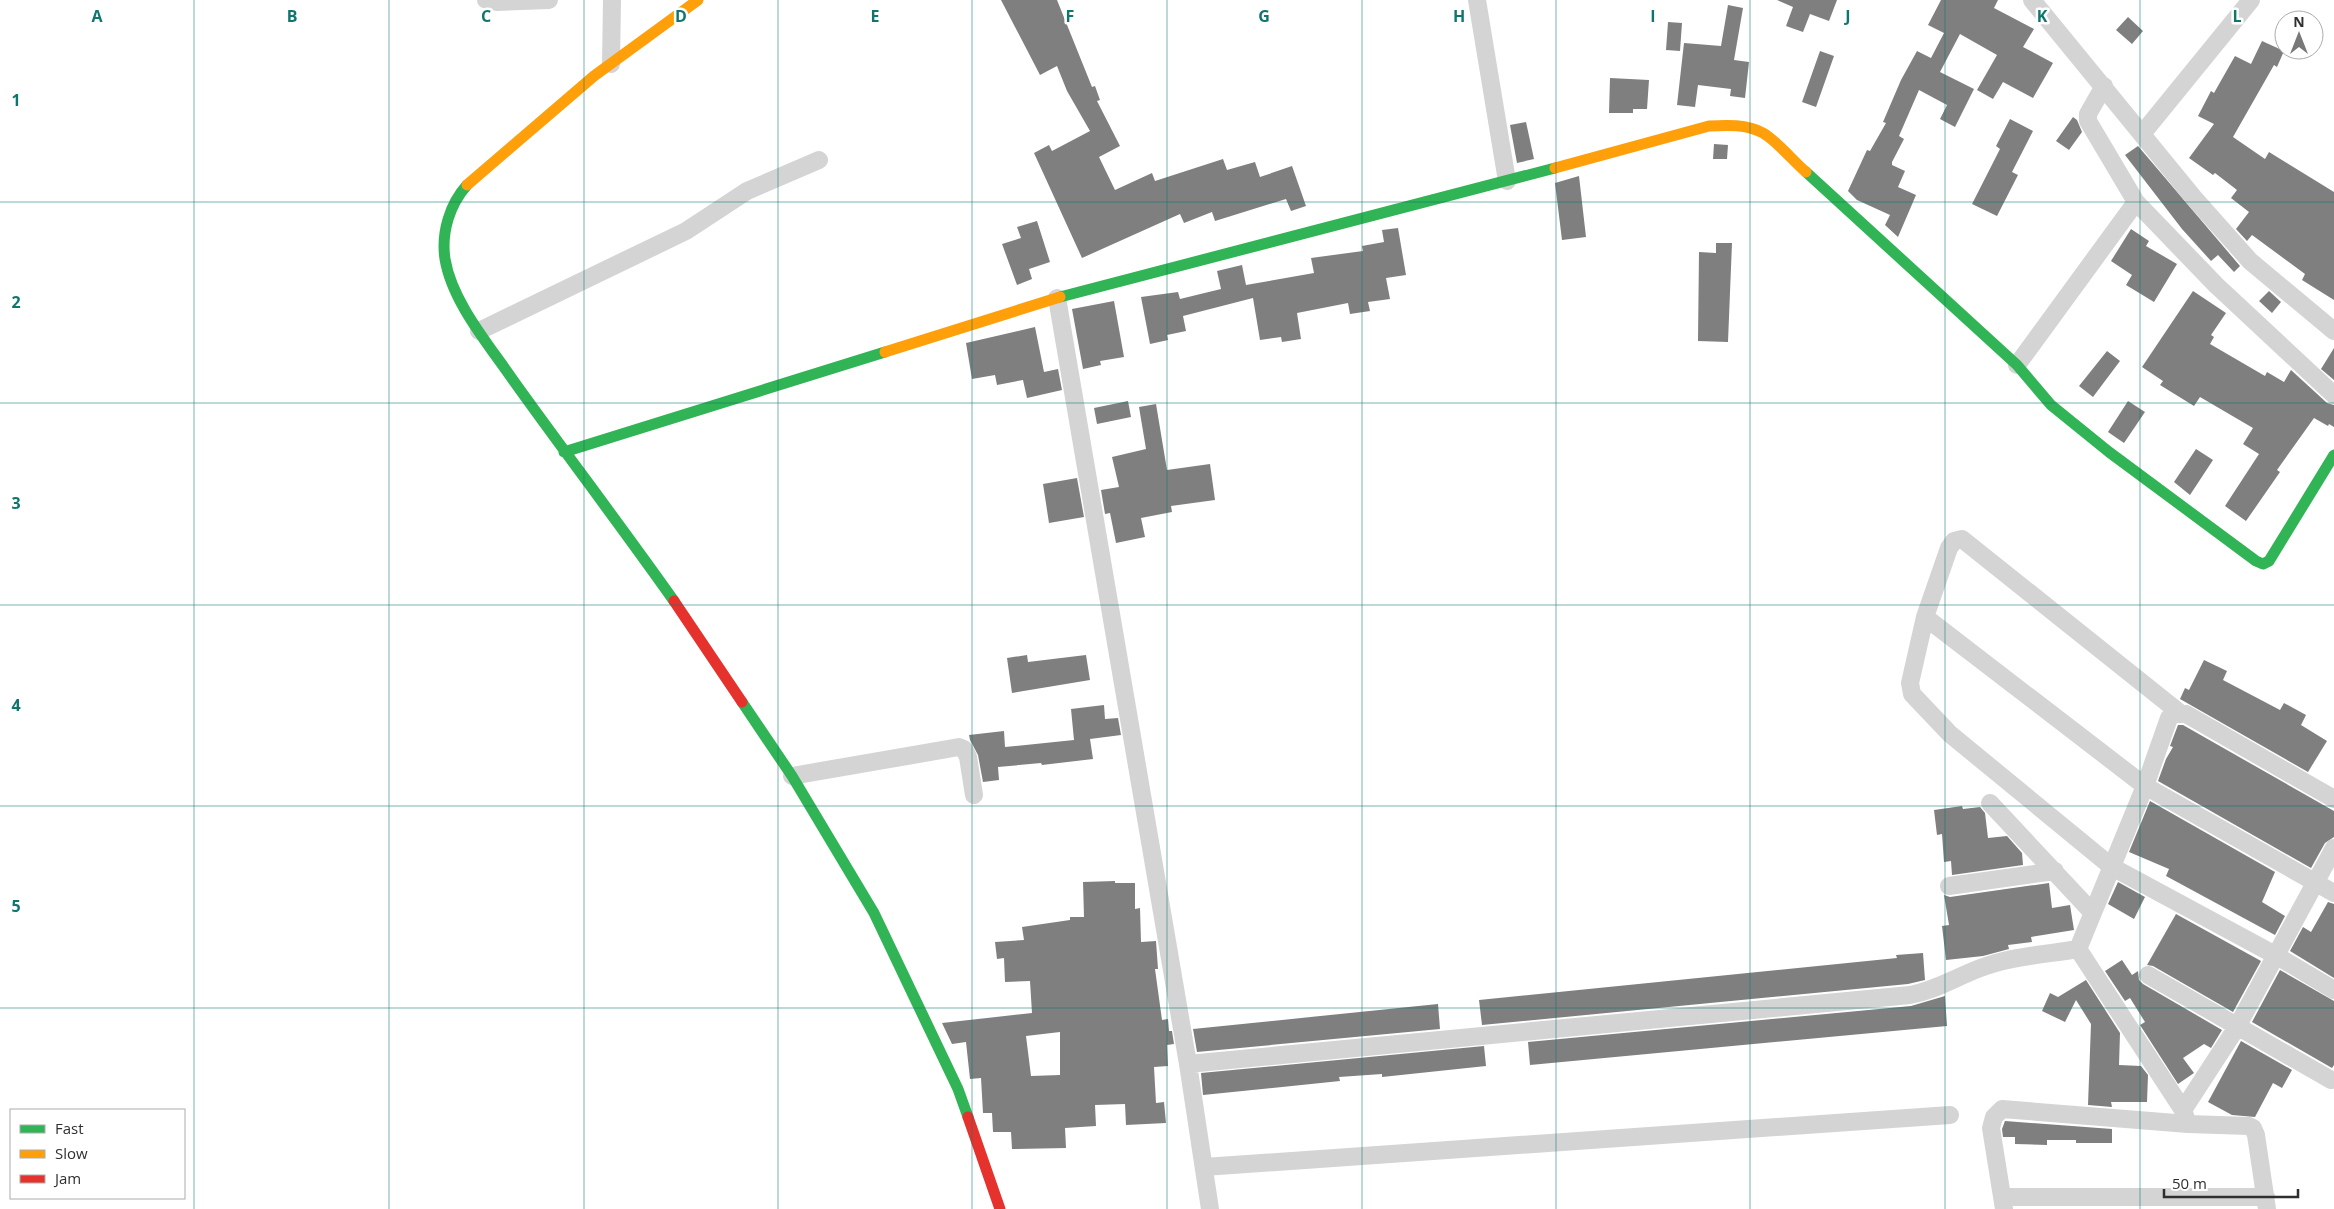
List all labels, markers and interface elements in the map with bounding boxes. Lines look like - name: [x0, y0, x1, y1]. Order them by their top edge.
- text: A: [91, 5, 103, 27]
- text: B: [287, 5, 297, 27]
- text: C: [481, 5, 491, 27]
- text: D: [675, 5, 687, 27]
- text: E: [871, 5, 880, 27]
- text: F: [1066, 5, 1074, 27]
- text: G: [1258, 5, 1270, 27]
- text: H: [1453, 5, 1465, 27]
- text: I: [1650, 5, 1656, 27]
- text: J: [1843, 5, 1851, 27]
- text: K: [2037, 5, 2048, 27]
- text: L: [2232, 5, 2242, 27]
- north arrow: [2274, 10, 2324, 60]
- text: N: [2293, 12, 2305, 31]
- text: 1: [11, 89, 21, 111]
- text: 2: [11, 291, 21, 313]
- text: 3: [11, 492, 21, 514]
- text: 4: [11, 694, 21, 716]
- text: 5: [11, 895, 21, 917]
- legend: [10, 1109, 185, 1199]
- text: Fast: [55, 1118, 84, 1138]
- text: Slow: [55, 1143, 88, 1163]
- scale bar: [2164, 1166, 2298, 1198]
- text: Jam: [53, 1168, 81, 1188]
- text: 50 m: [2172, 1173, 2207, 1193]

